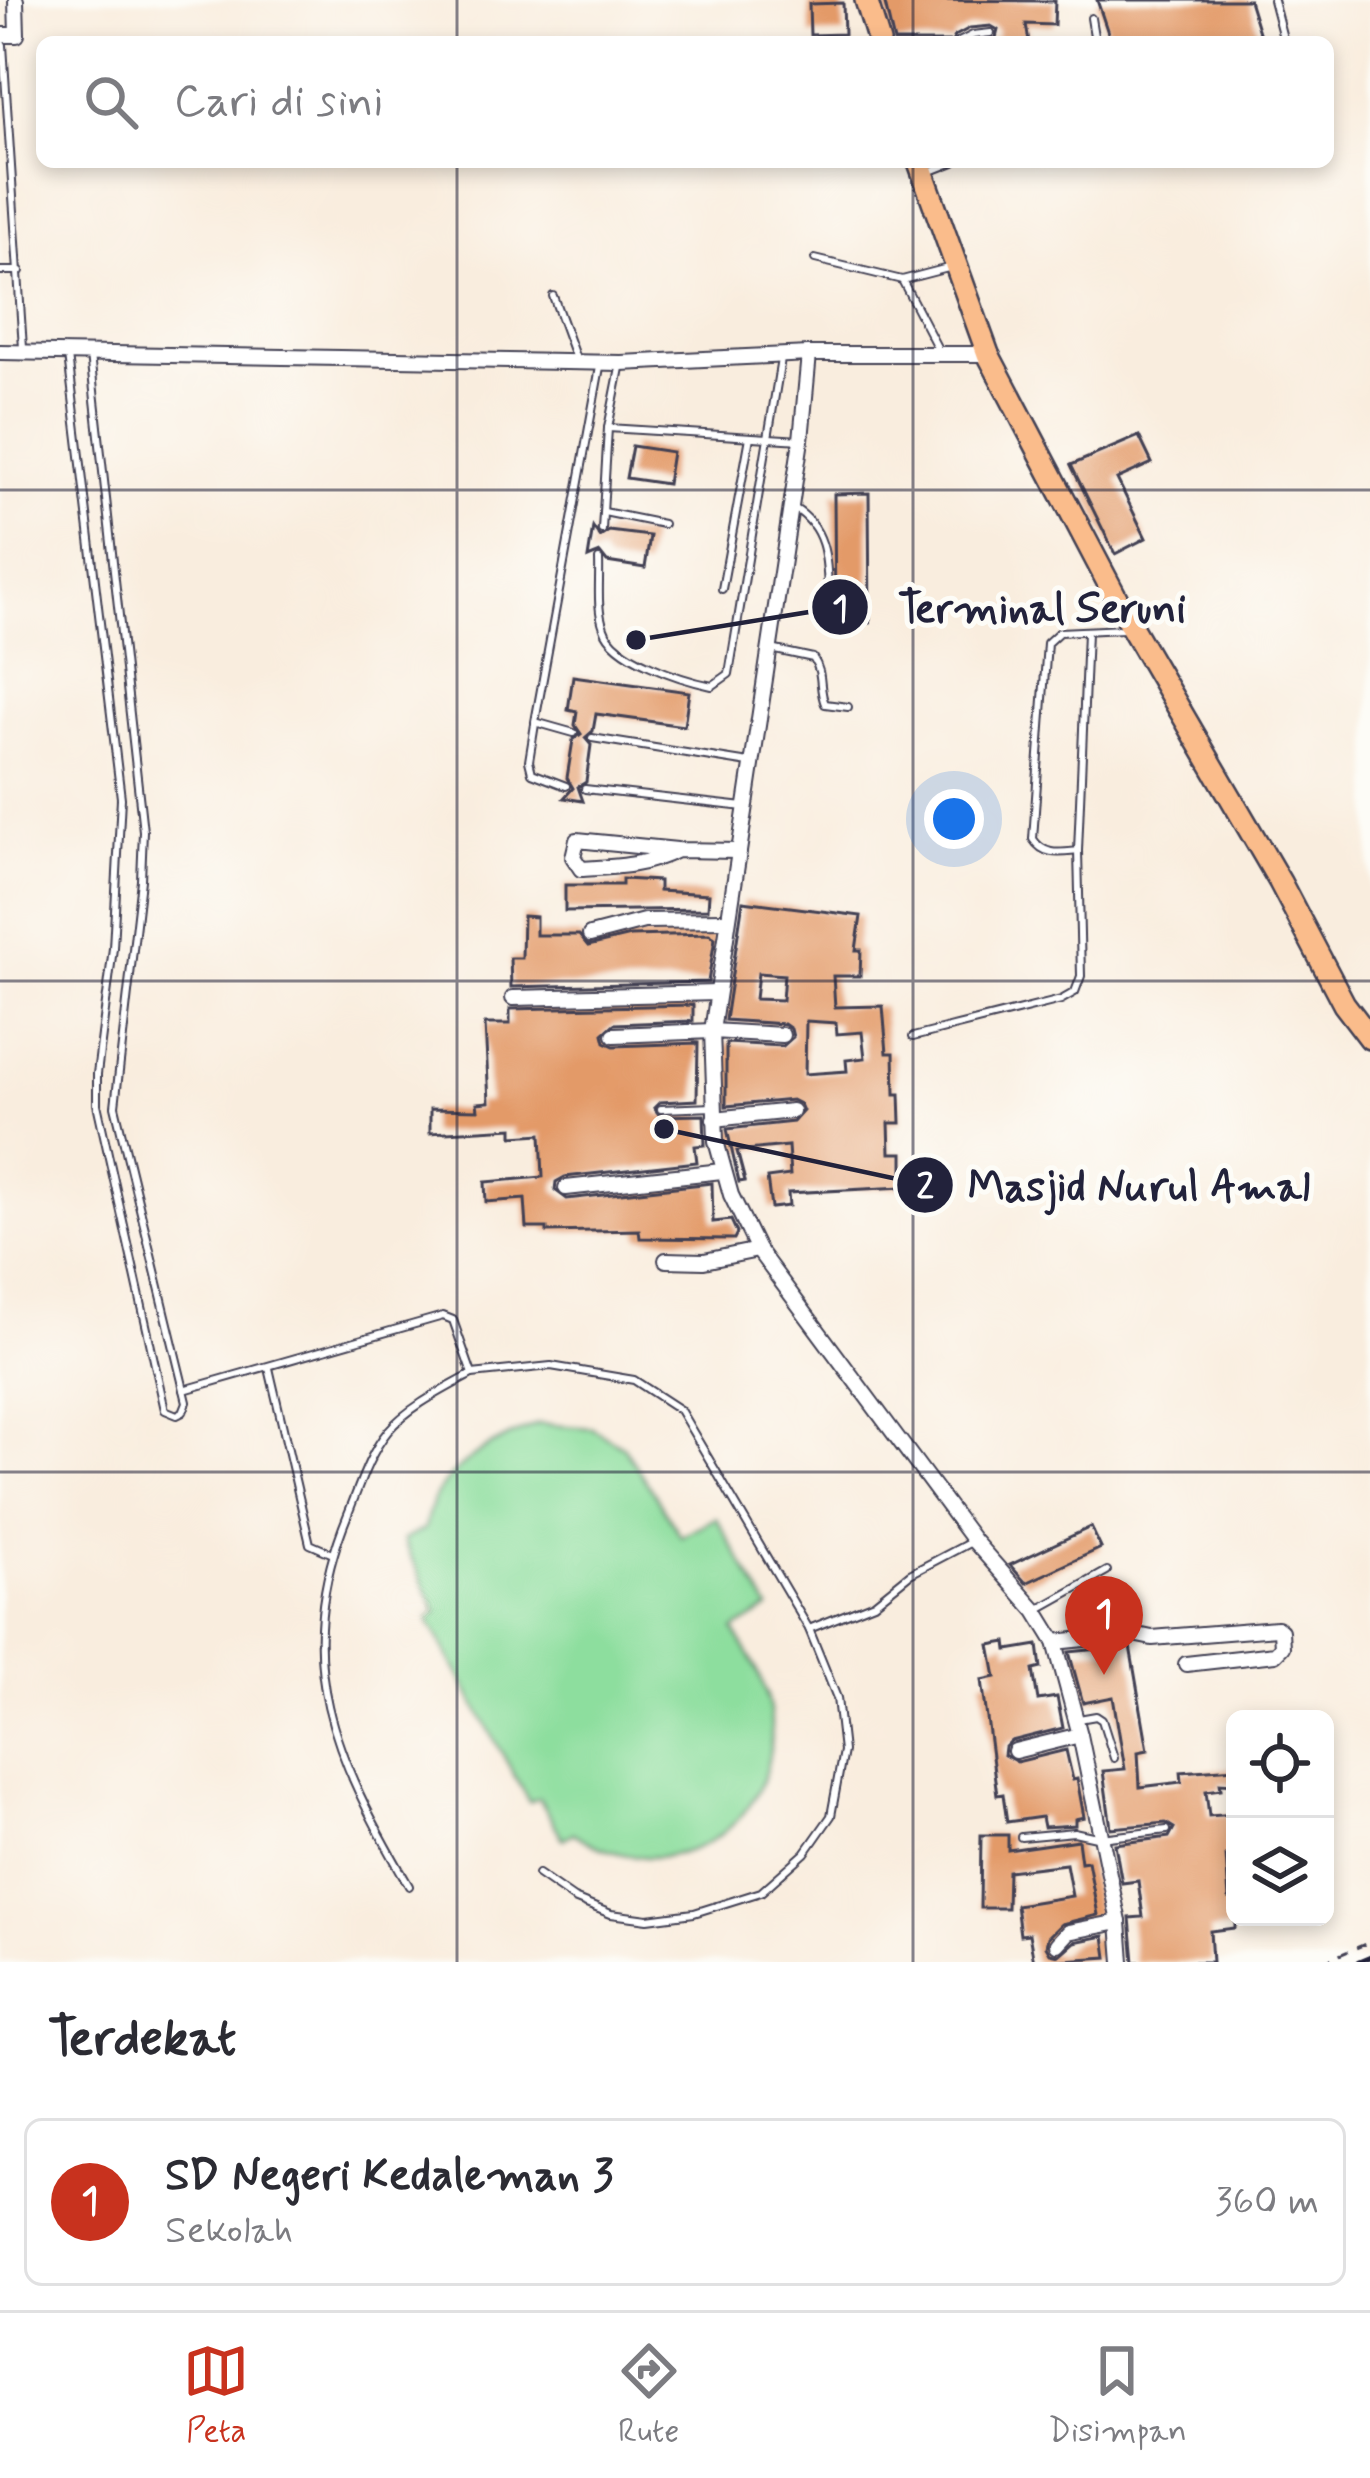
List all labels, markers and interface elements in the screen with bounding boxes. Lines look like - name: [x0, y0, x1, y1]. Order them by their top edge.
- search box: [36, 36, 1334, 168]
- icon: search: [78, 69, 144, 135]
- text: Cari di sini: [174, 73, 383, 132]
- callout: Terminal Seruni: [810, 568, 1214, 646]
- text: Terminal Seruni: [898, 583, 1186, 638]
- text: 1: [832, 587, 848, 634]
- your location: [924, 789, 984, 849]
- callout: Masjid Nurul Amal: [895, 1146, 1324, 1224]
- text: Masjid Nurul Amal: [968, 1161, 1310, 1216]
- text: 2: [916, 1165, 934, 1212]
- pin: 1: [1065, 1576, 1143, 1675]
- map controls: [1226, 1710, 1334, 1926]
- button: locate: [1226, 1710, 1334, 1818]
- button: layers: [1226, 1818, 1334, 1926]
- text: Terdekat: [48, 2007, 236, 2073]
- text: SD Negeri Kedaleman 3: [165, 2147, 613, 2206]
- text: 1: [81, 2177, 99, 2228]
- text: 360 m: [1215, 2177, 1319, 2228]
- text: Sekolah: [165, 2206, 293, 2257]
- tab: Peta: [183, 2338, 249, 2454]
- tab: Rute: [616, 2338, 682, 2454]
- tab: Disimpan: [1048, 2338, 1187, 2454]

